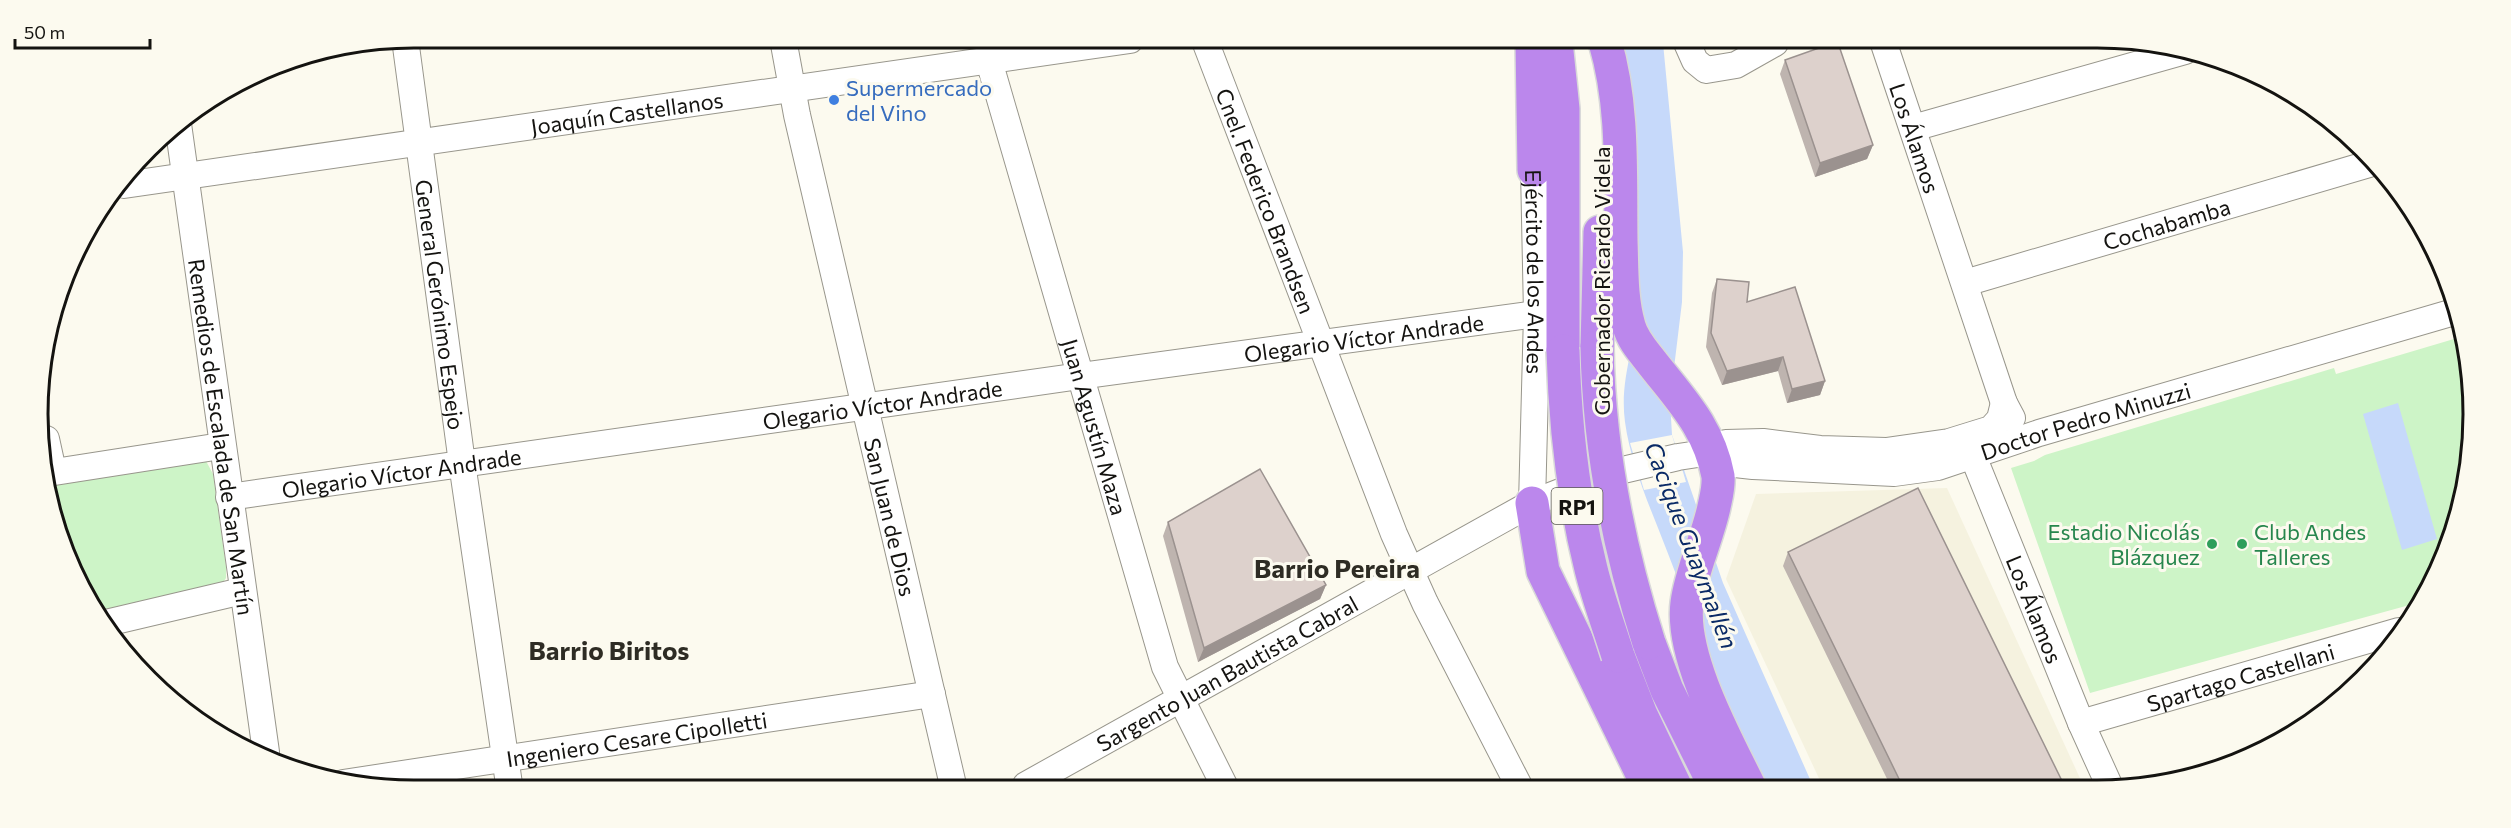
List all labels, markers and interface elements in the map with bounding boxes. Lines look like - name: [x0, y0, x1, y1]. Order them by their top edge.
- scale bar: [15, 12, 150, 50]
- text: 50 m: [24, 21, 65, 43]
- place label: Supermercado del Vino: [846, 74, 992, 126]
- street label: Los Álamos: [1884, 79, 1946, 196]
- street label: Cnel. Federico Brandsen: [1211, 84, 1322, 317]
- street label: Joaquín Castellanos: [529, 85, 725, 140]
- marker: Supermercado del Vino: [827, 93, 841, 107]
- street label: Gobernador Ricardo Videla: [1588, 146, 1615, 416]
- street label: Ejército de los Andes: [1520, 169, 1551, 375]
- street label: General Gerónimo Espejo: [411, 178, 471, 432]
- street label: Cochabamba: [2100, 192, 2233, 255]
- street label: Remedios de Escalada de San Martín: [184, 257, 260, 617]
- street label: Olegario Víctor Andrade: [1242, 308, 1485, 367]
- street label: Juan Agustín Maza: [1057, 336, 1134, 518]
- street label: Olegario Víctor Andrade: [761, 374, 1004, 434]
- street label: Doctor Pedro Minuzzi: [1977, 376, 2194, 465]
- street label: San Juan de Dios: [859, 435, 922, 599]
- water label: Cacique Guaymallén: [1639, 437, 1745, 653]
- street label: Olegario Víctor Andrade: [280, 442, 523, 503]
- road number: RP1: [1552, 488, 1602, 524]
- place label: Estadio Nicolás Blázquez: [2048, 518, 2200, 570]
- place label: Club Andes Talleres: [2254, 518, 2366, 570]
- marker: Estadio Nicolás Blázquez: [2205, 537, 2219, 551]
- marker: Club Andes Talleres: [2235, 537, 2249, 551]
- street label: Los Álamos: [2001, 551, 2069, 667]
- district label: Barrio Pereira: [1254, 552, 1420, 583]
- street label: Sargento Juan Bautista Cabral: [1091, 589, 1362, 757]
- district label: Barrio Biritos: [529, 634, 689, 665]
- street label: Spartago Castellani: [2144, 637, 2337, 717]
- street label: Ingeniero Cesare Cipolletti: [504, 706, 769, 772]

